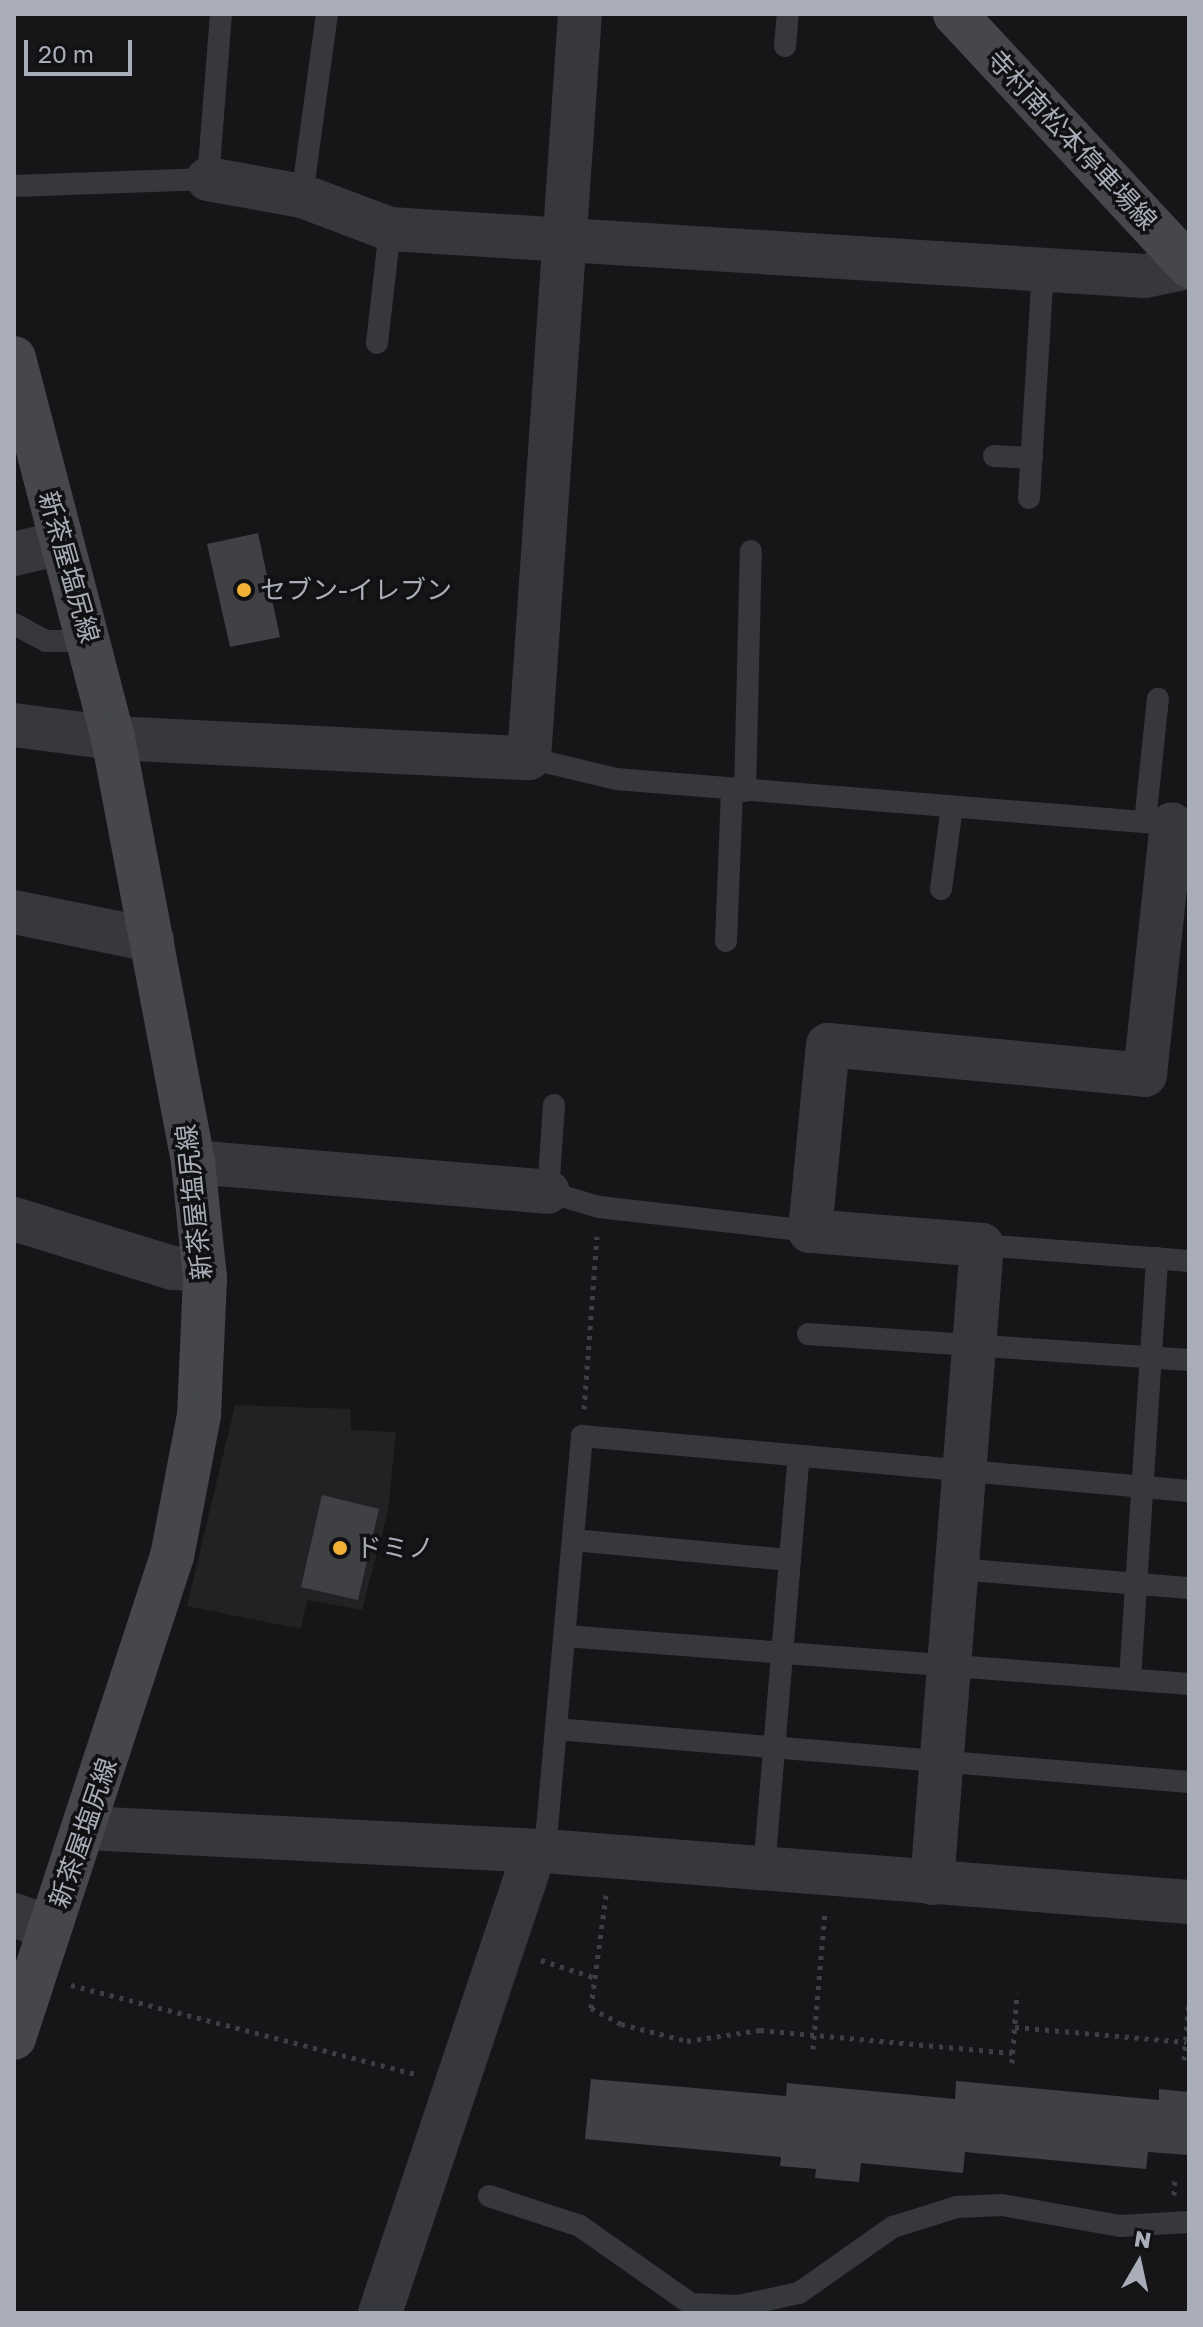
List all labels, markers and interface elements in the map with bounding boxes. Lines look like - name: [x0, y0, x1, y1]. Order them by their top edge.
- scale bar: [28, 24, 136, 74]
- text: 20 m: [38, 39, 94, 68]
- street label: 寺村南松本停車場線: [981, 44, 1163, 236]
- street label: 新茶屋塩尻線: [33, 488, 105, 646]
- place label: セブン-イレブン: [260, 574, 452, 606]
- marker: セブン-イレブン: [235, 581, 253, 599]
- street label: 新茶屋塩尻線: [170, 1123, 218, 1281]
- place label: ドミノ: [356, 1532, 434, 1564]
- marker: ドミノ: [331, 1539, 349, 1557]
- street label: 新茶屋塩尻線: [43, 1754, 123, 1912]
- north arrow: [1099, 2223, 1179, 2303]
- text: N: [1132, 2224, 1153, 2253]

